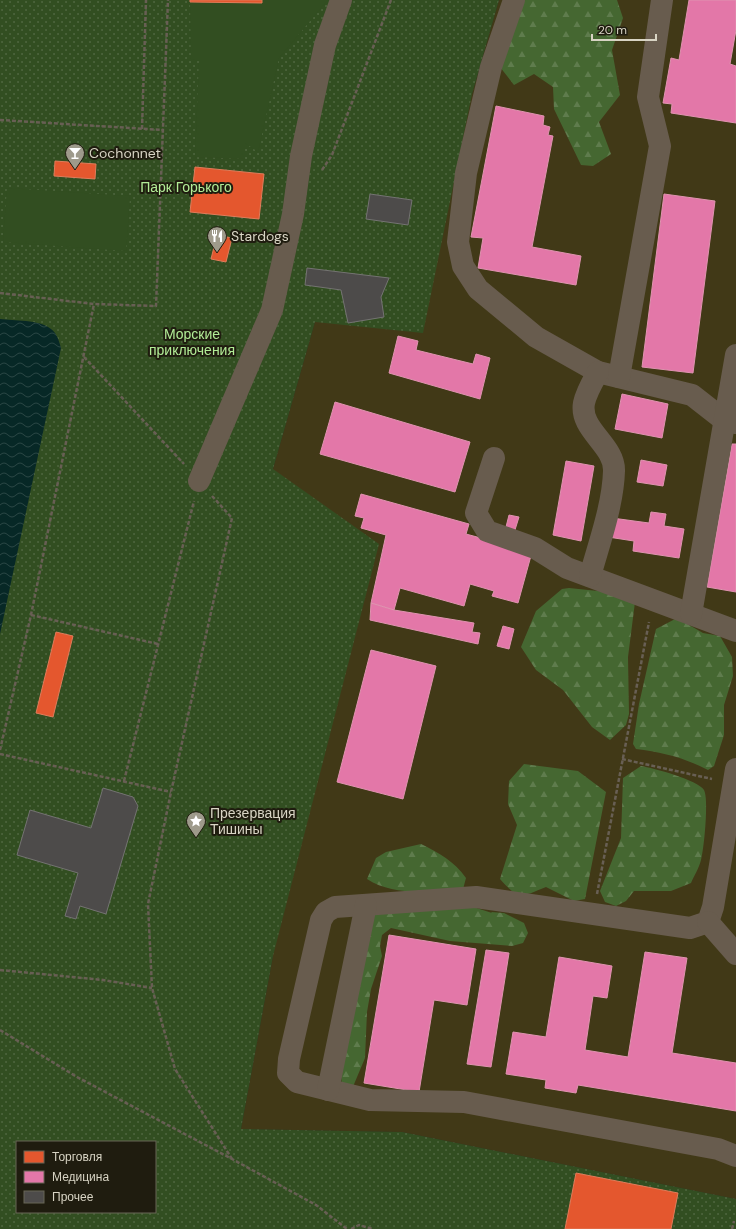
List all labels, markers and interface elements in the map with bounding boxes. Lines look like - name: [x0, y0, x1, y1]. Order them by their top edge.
- scale bar: [592, 16, 656, 42]
- text: 20 m: [598, 22, 627, 38]
- bar icon: Cochonnet: [64, 142, 86, 170]
- place label: Cochonnet: [89, 144, 161, 162]
- park label: Парк Горького: [140, 178, 232, 196]
- restaurant icon: Stardogs: [206, 225, 228, 253]
- place label: Stardogs: [231, 227, 289, 245]
- park label: Морские приключения: [149, 325, 235, 359]
- place label: Презервация Тишины: [210, 804, 296, 838]
- place icon: Презервация Тишины: [185, 810, 207, 838]
- legend: [16, 1141, 156, 1213]
- text: Торговля: [52, 1149, 102, 1165]
- text: Медицина: [52, 1169, 109, 1185]
- text: Прочее: [52, 1189, 94, 1205]

